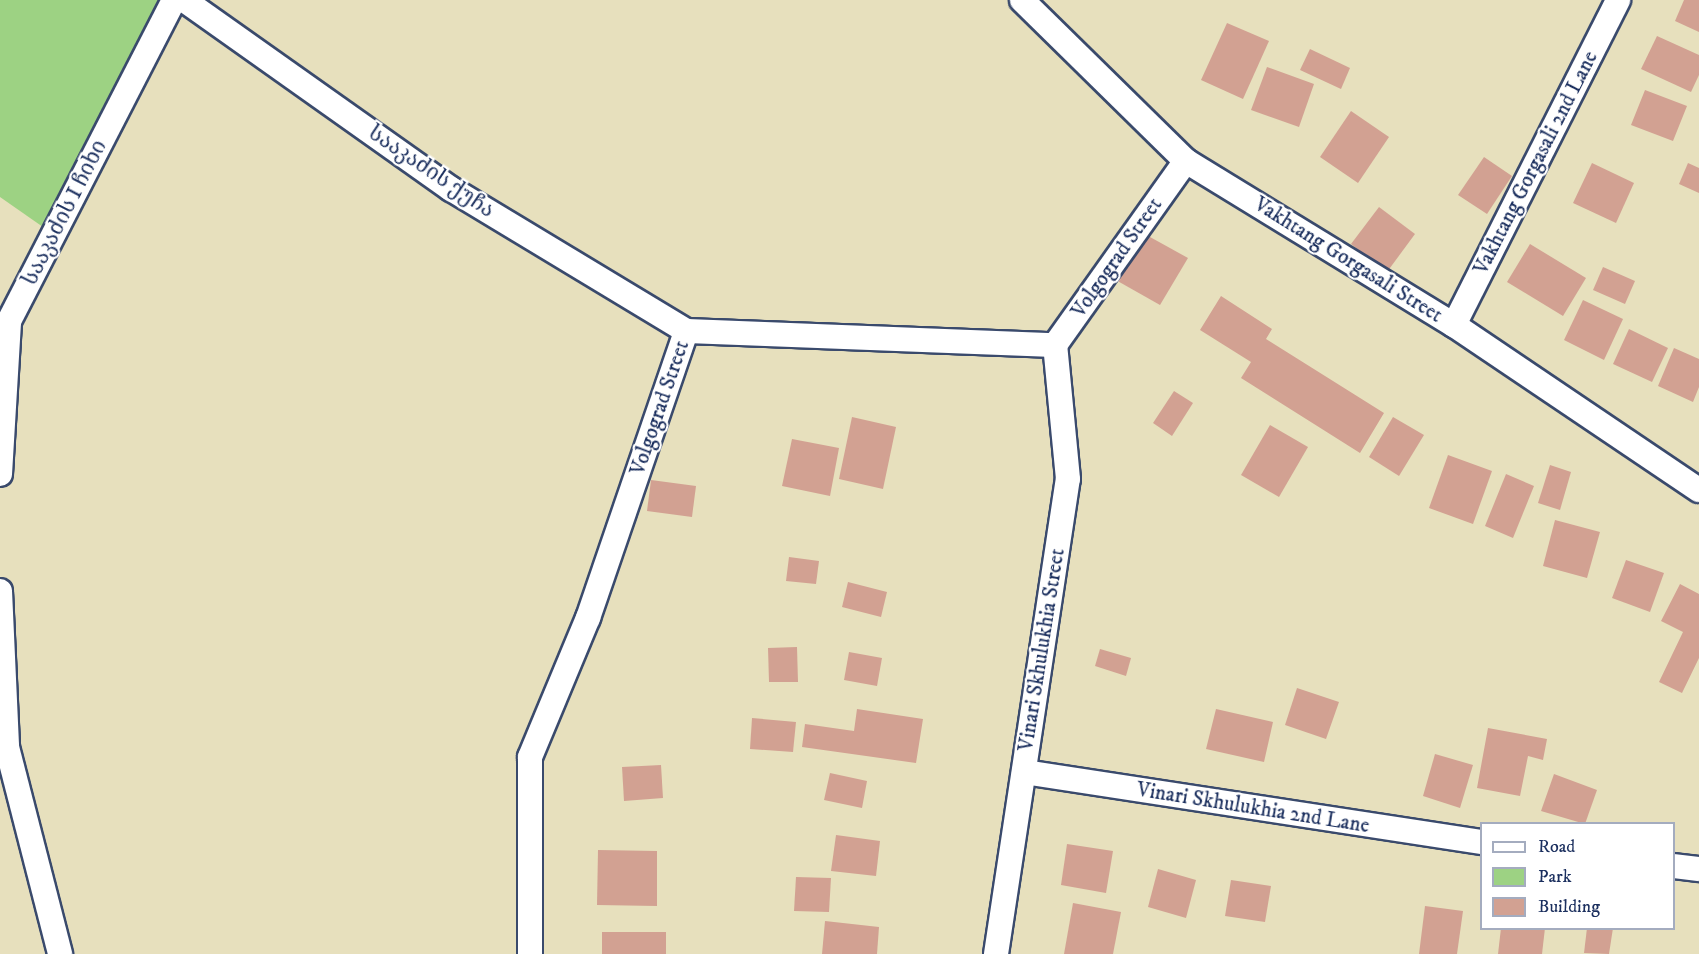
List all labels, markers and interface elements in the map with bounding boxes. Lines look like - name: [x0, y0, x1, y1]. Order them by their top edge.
- street label: Vakhtang Gorgasali 2nd Lane: [1469, 47, 1603, 279]
- street label: სააკაძის ქუჩა: [363, 121, 499, 223]
- street label: სააკაძის I ჩიხი: [17, 136, 113, 290]
- street label: Vakhtang Gorgasali Street: [1249, 192, 1447, 328]
- street label: Volgograd Street: [1066, 193, 1168, 323]
- street label: Volgograd Street: [625, 337, 695, 479]
- street label: Vinari Skhulukhia Street: [1014, 547, 1070, 753]
- street label: Vinari Skhulukhia 2nd Lane: [1135, 777, 1371, 839]
- legend: [1480, 822, 1675, 930]
- text: Road: [1538, 836, 1575, 858]
- text: Park: [1538, 866, 1572, 888]
- text: Building: [1538, 896, 1600, 918]

